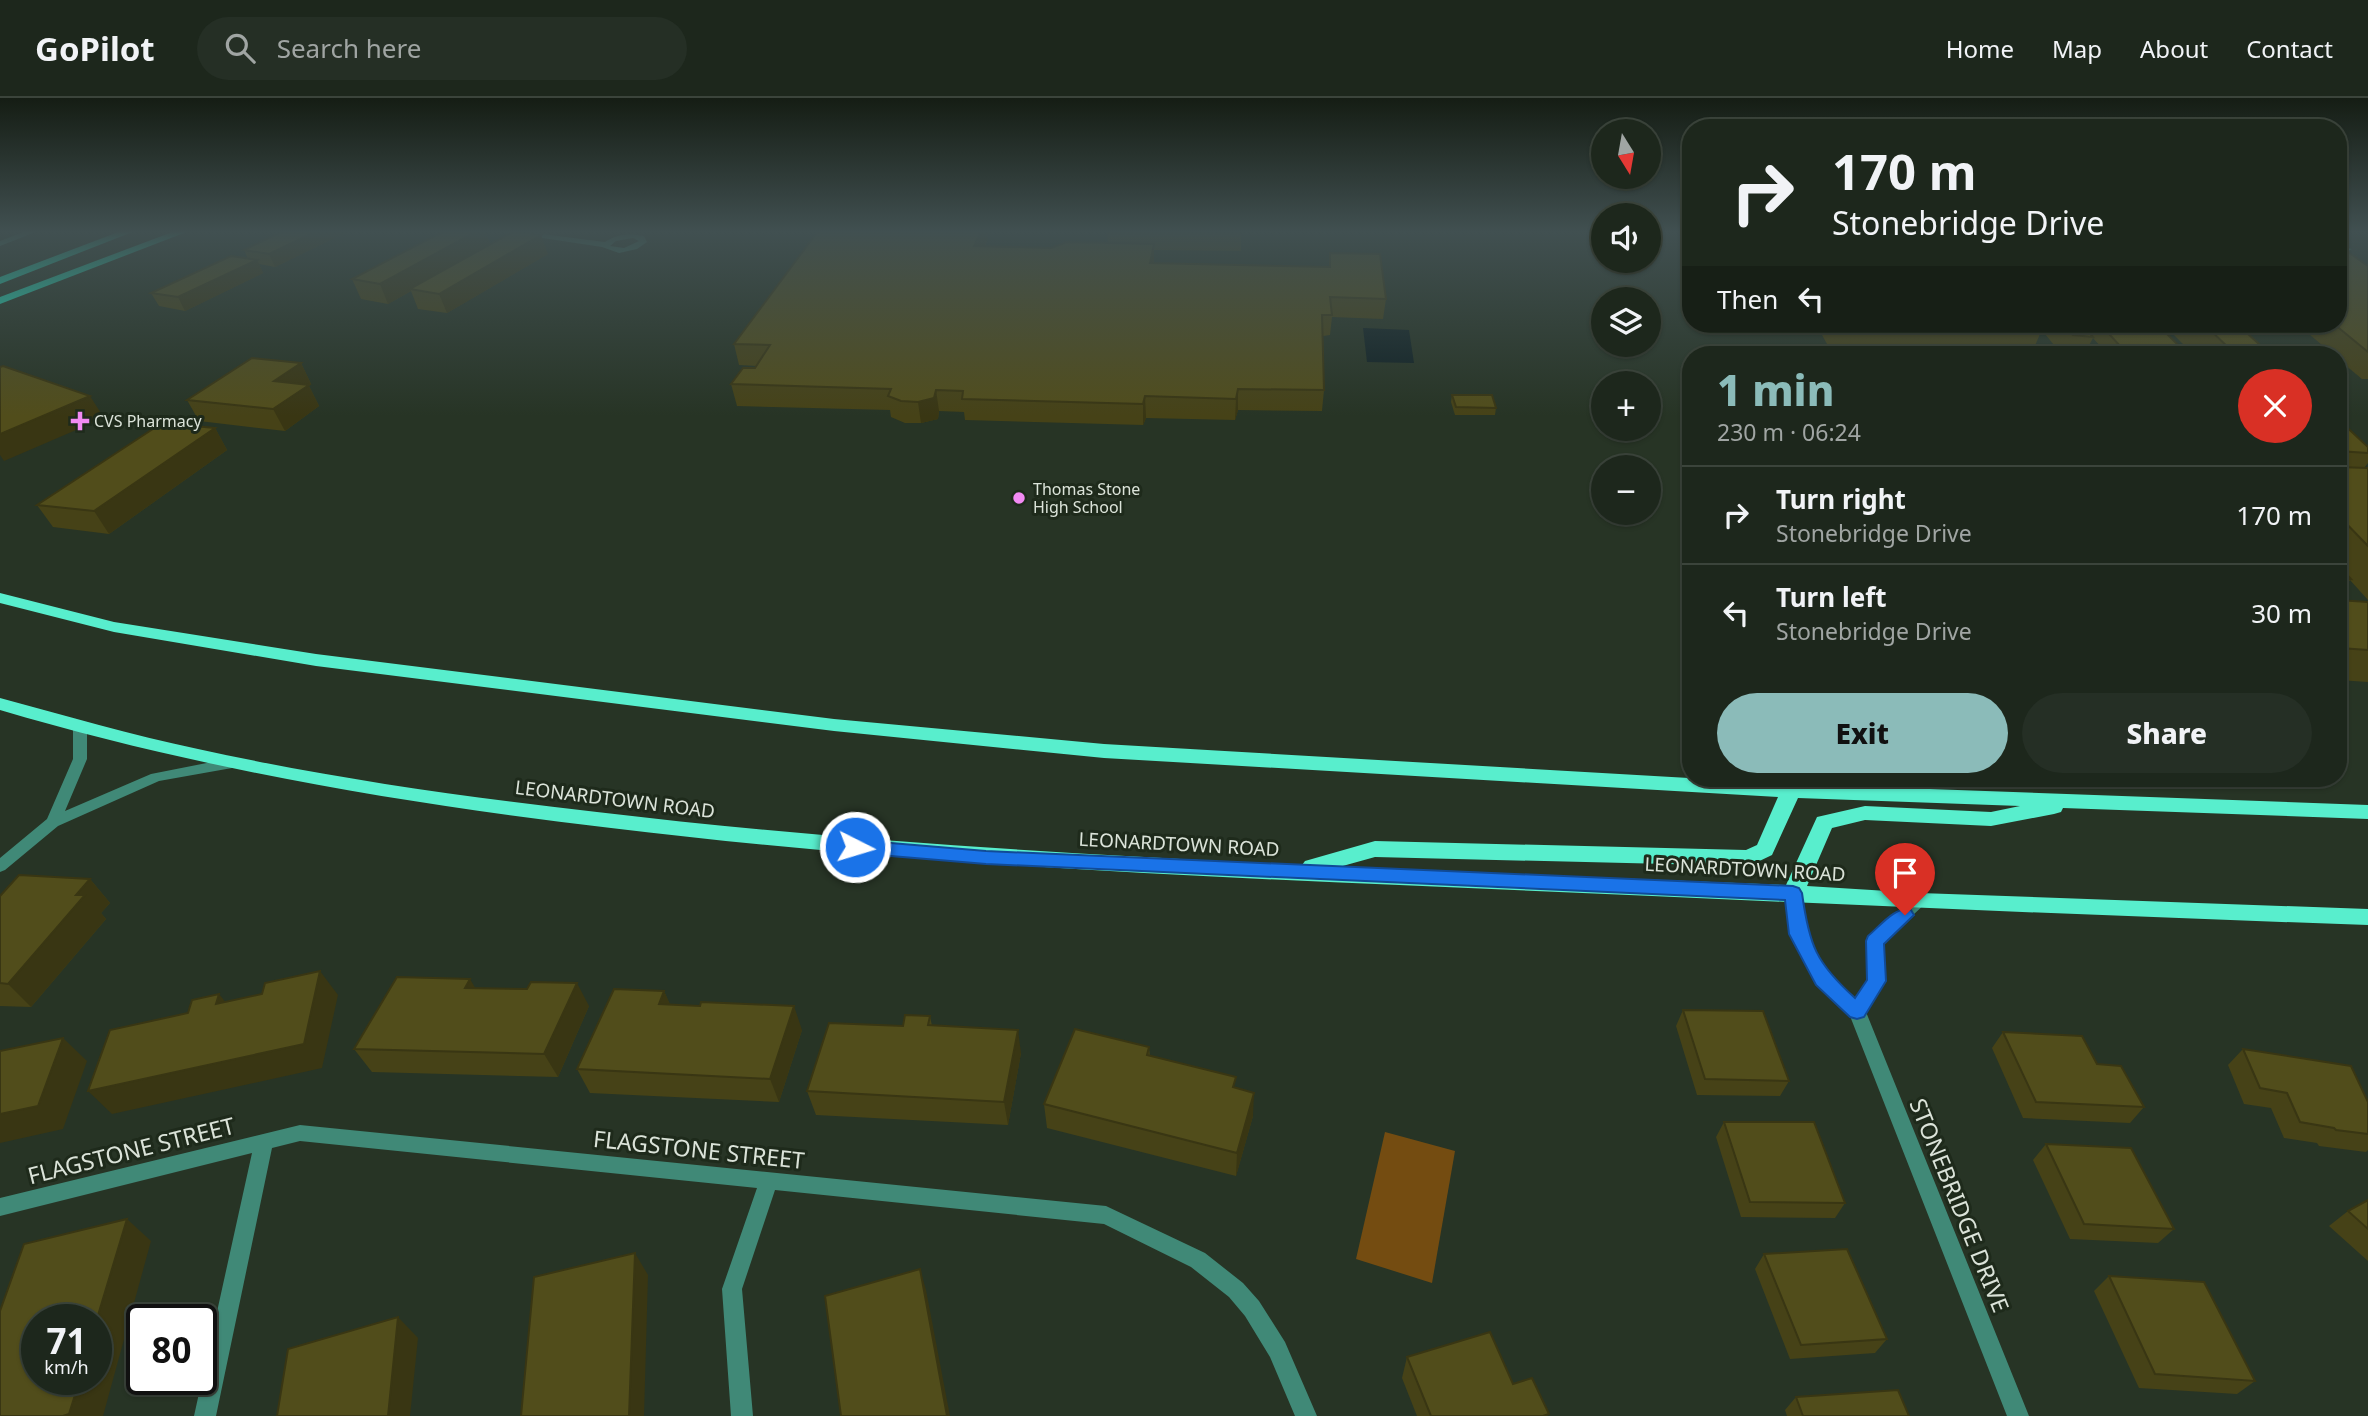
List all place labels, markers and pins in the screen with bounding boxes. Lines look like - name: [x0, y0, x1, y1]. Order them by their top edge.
- place label: CVS Pharmacy: [94, 410, 202, 432]
- marker: CVS Pharmacy: [72, 413, 88, 429]
- place label: Thomas Stone High School: [1033, 478, 1140, 518]
- marker: Thomas Stone High School: [1011, 490, 1027, 506]
- pin: [1875, 843, 1935, 915]

